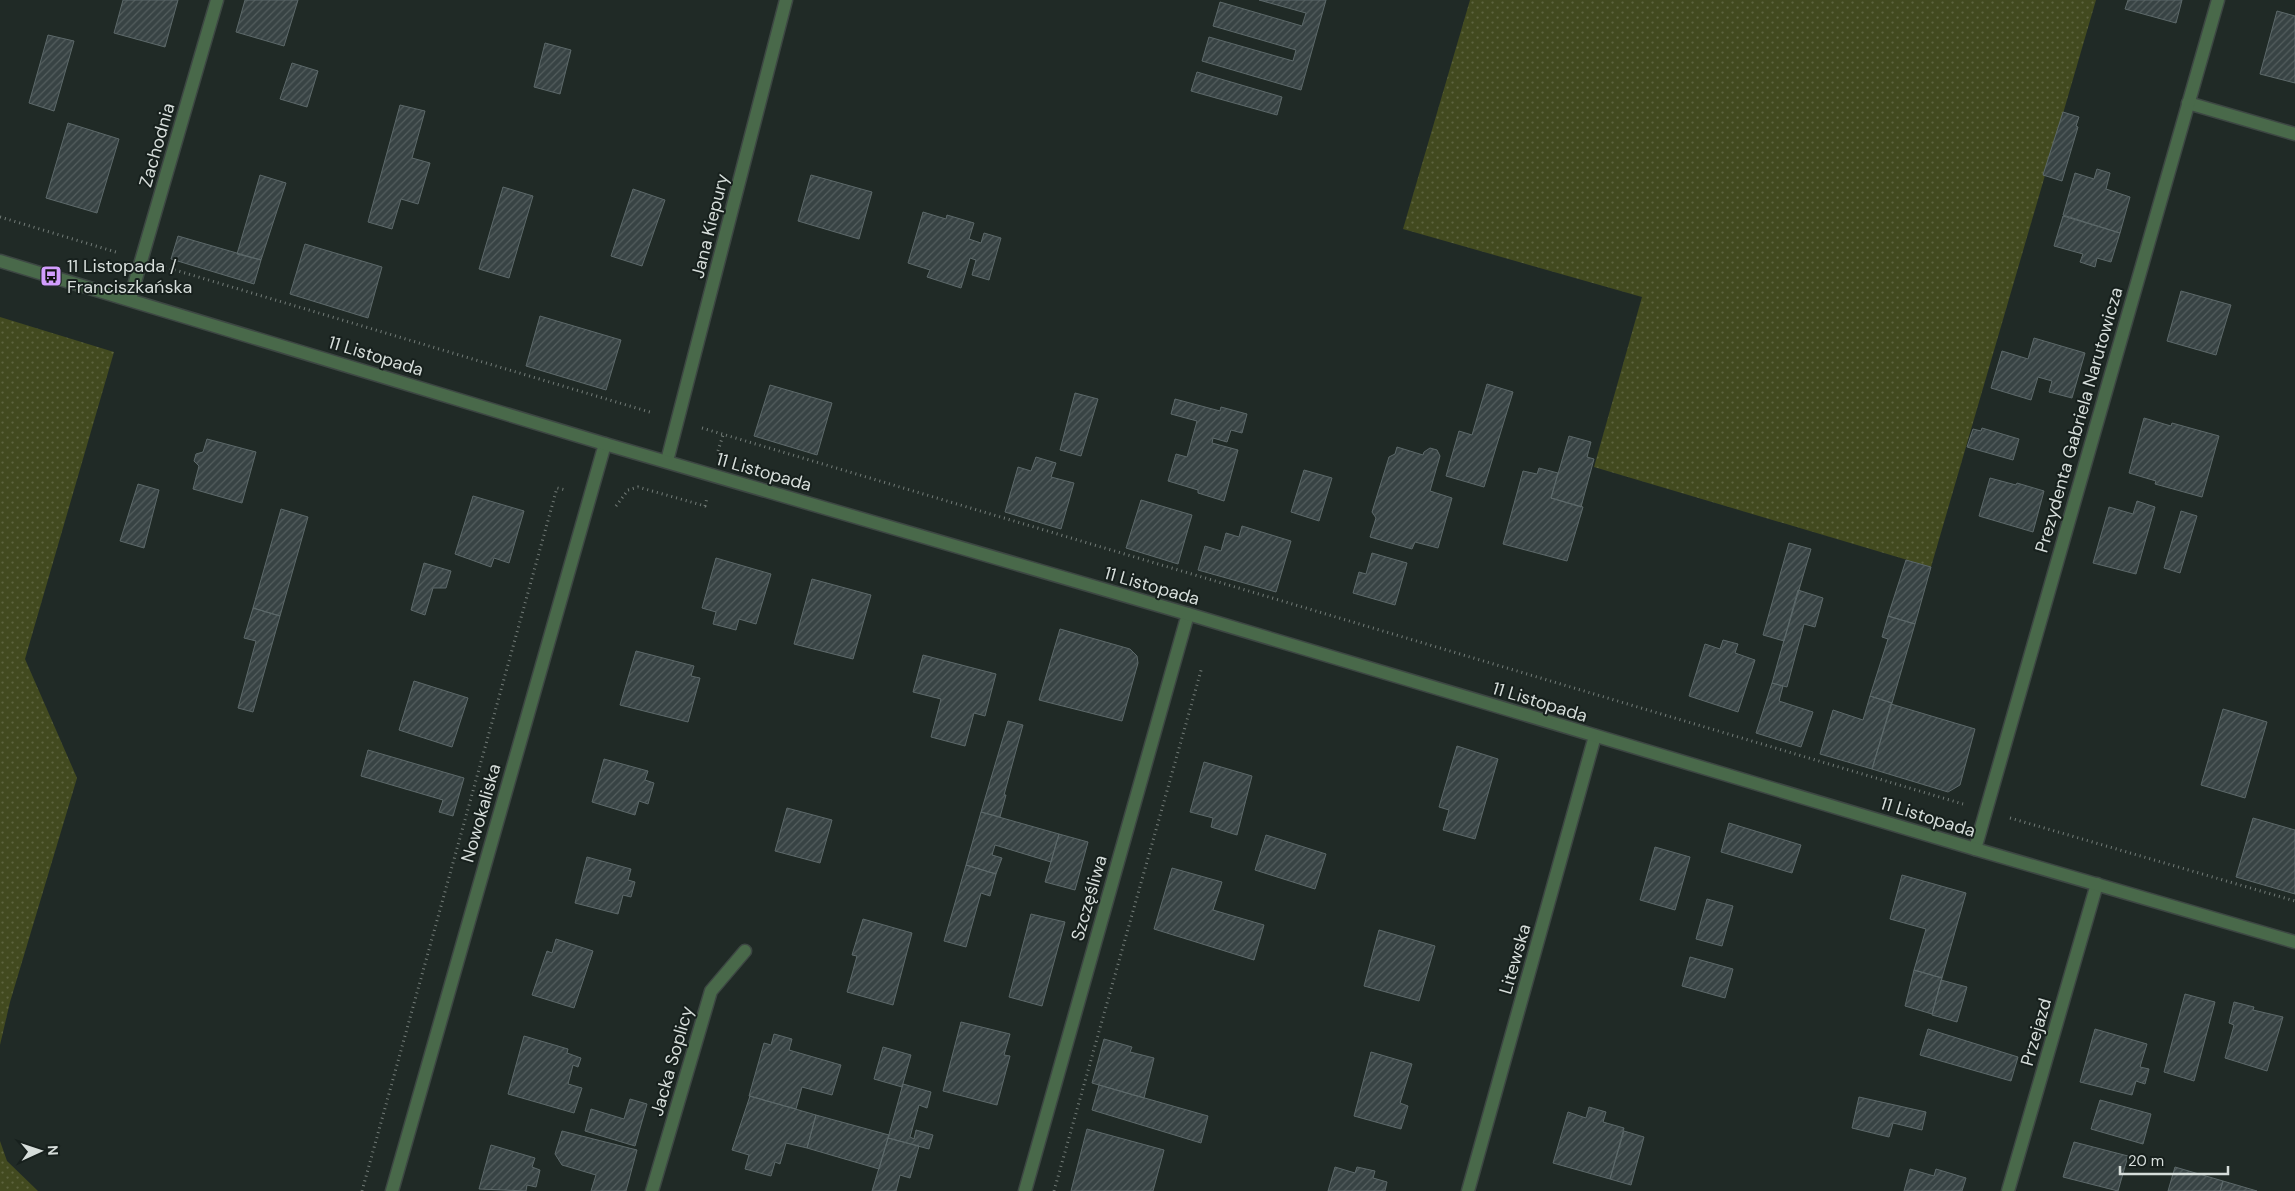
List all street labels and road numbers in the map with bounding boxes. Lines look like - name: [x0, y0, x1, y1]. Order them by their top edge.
- street label: Zachodnia: [134, 100, 180, 190]
- street label: Jana Kiepury: [685, 171, 735, 281]
- street label: Prezydenta Gabriela Narutowicza: [2030, 284, 2128, 556]
- street label: 11 Listopada: [326, 330, 426, 382]
- street label: 11 Listopada: [714, 447, 814, 497]
- street label: 11 Listopada: [1102, 561, 1202, 611]
- street label: 11 Listopada: [1490, 676, 1590, 728]
- street label: Nowokaliska: [455, 761, 507, 865]
- street label: 11 Listopada: [1878, 791, 1978, 843]
- street label: Szczęśliwa: [1065, 852, 1113, 944]
- street label: Litewska: [1494, 921, 1536, 997]
- street label: Przejazd: [2015, 995, 2057, 1069]
- street label: Jacka Soplicy: [645, 1003, 699, 1119]

